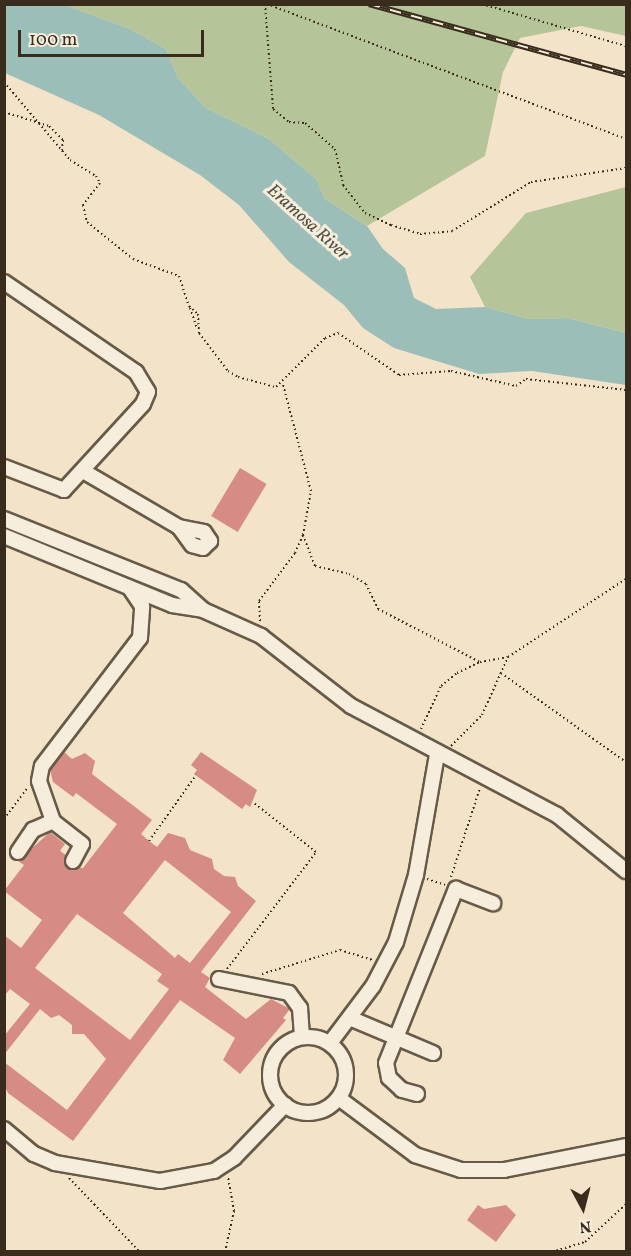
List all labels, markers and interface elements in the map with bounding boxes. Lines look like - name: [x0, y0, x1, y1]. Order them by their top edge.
- scale bar: [21, 18, 207, 56]
- text: 100 m: [29, 28, 78, 53]
- water label: Eramosa River: [262, 181, 352, 265]
- north arrow: [553, 1178, 613, 1238]
- text: N: [578, 1214, 592, 1237]

